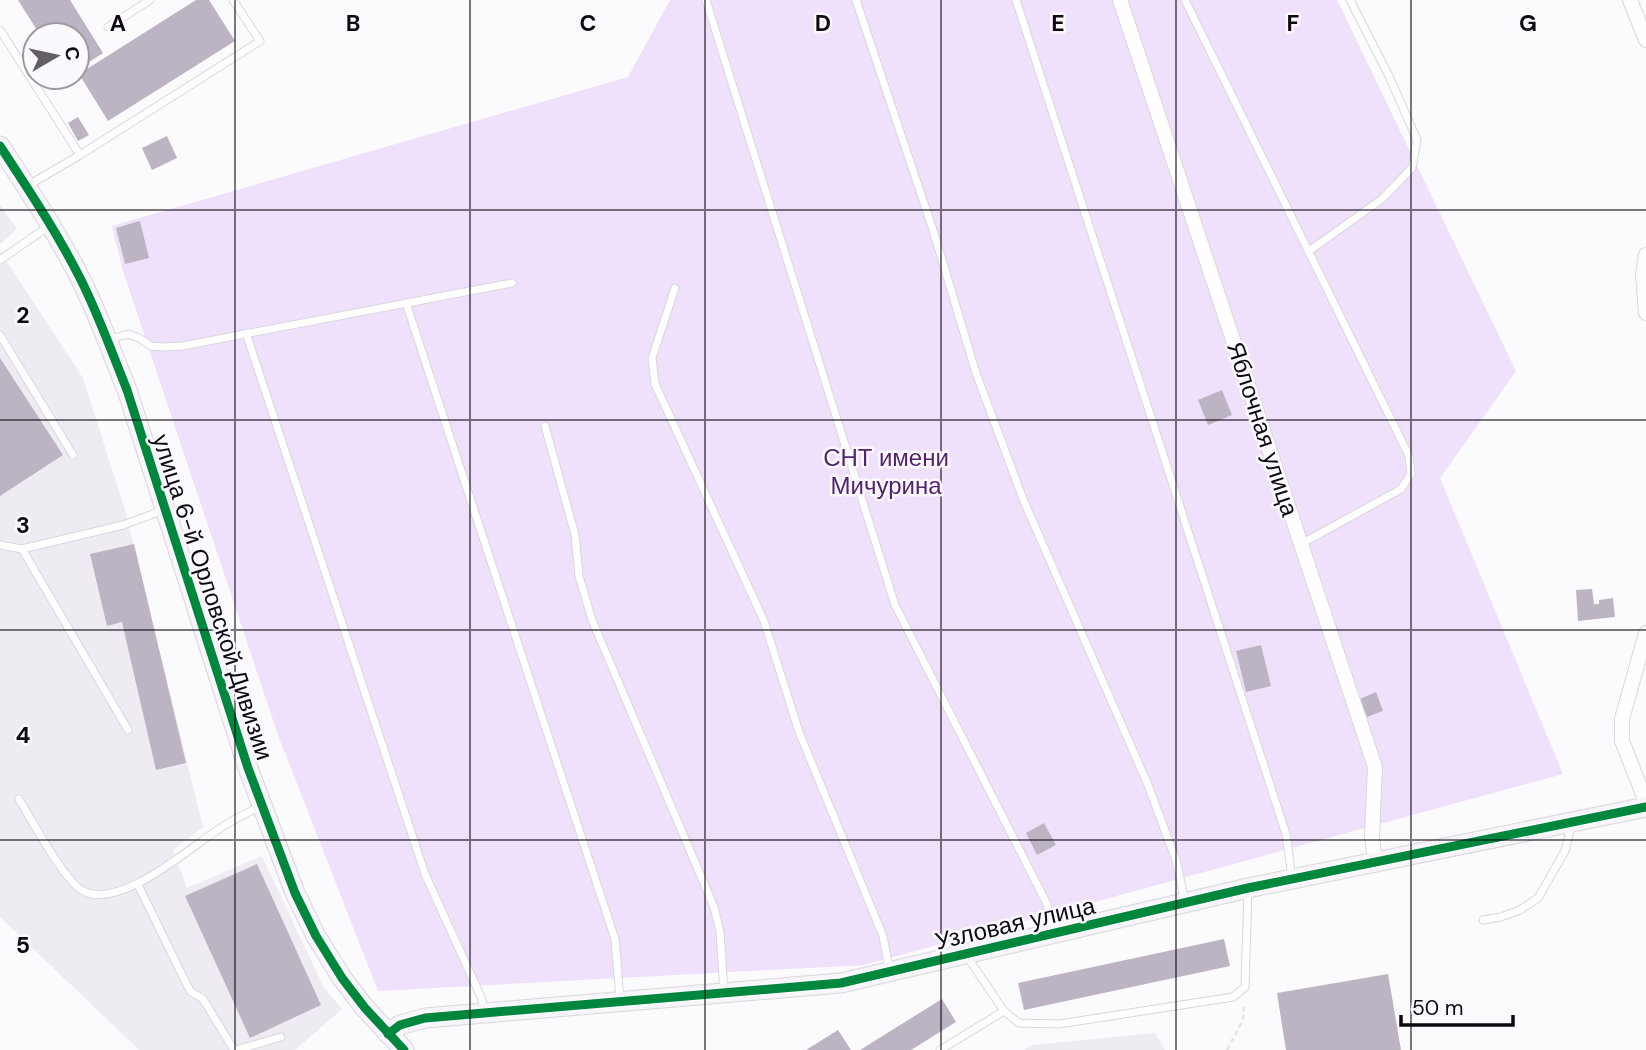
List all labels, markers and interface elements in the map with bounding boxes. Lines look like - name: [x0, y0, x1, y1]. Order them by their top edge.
- text: A: [110, 8, 126, 38]
- text: B: [346, 8, 360, 38]
- text: C: [580, 8, 596, 38]
- text: D: [815, 8, 831, 38]
- text: E: [1051, 8, 1065, 38]
- text: F: [1287, 8, 1300, 38]
- text: G: [1519, 8, 1537, 38]
- north arrow: [21, 21, 91, 91]
- text: С: [59, 45, 86, 62]
- text: 2: [16, 300, 30, 330]
- street label: Яблочная улица: [1220, 338, 1306, 521]
- street label: улица 6-й Орловской Дивизии: [146, 430, 280, 764]
- park label: СНТ имени Мичурина: [823, 442, 949, 501]
- text: 3: [16, 510, 30, 540]
- text: 4: [16, 720, 31, 750]
- street label: Узловая улица: [932, 889, 1099, 956]
- text: 5: [16, 930, 30, 960]
- scale bar: [1401, 984, 1513, 1028]
- text: 50 m: [1412, 994, 1463, 1022]

